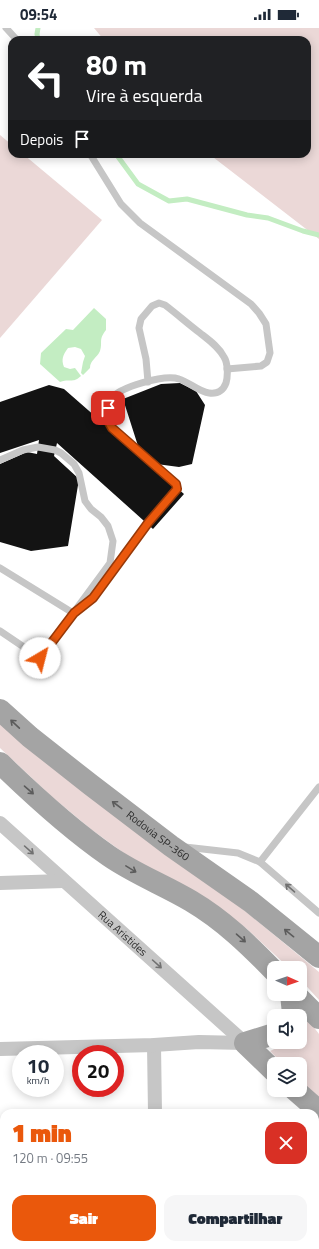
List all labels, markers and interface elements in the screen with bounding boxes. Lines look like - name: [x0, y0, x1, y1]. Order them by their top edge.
- text: 09:54: [20, 3, 57, 26]
- text: 80 m: [86, 43, 147, 86]
- icon: left: [20, 52, 72, 104]
- text: Vire à esquerda: [86, 82, 203, 109]
- text: Depois: [20, 128, 63, 151]
- icon: arrive: [71, 128, 93, 150]
- pin: [91, 391, 125, 425]
- icon: arrive: [97, 397, 119, 419]
- position arrow: [19, 637, 61, 679]
- one-way arrow: [11, 720, 21, 729]
- one-way arrow: [23, 785, 34, 794]
- one-way arrow: [112, 801, 123, 809]
- street label: Rodovia SP-360: [123, 807, 193, 865]
- one-way arrow: [24, 845, 34, 854]
- one-way arrow: [125, 866, 137, 874]
- one-way arrow: [284, 883, 295, 892]
- street label: Rua Aristides: [95, 907, 151, 960]
- one-way arrow: [283, 928, 294, 937]
- one-way arrow: [235, 934, 246, 943]
- one-way arrow: [152, 960, 162, 969]
- north arrow: [267, 961, 307, 1001]
- map controls: [267, 961, 307, 1097]
- button: sound: [267, 1009, 307, 1049]
- speed limit sign: 20: [72, 1045, 124, 1097]
- text: 10: [27, 1050, 49, 1081]
- button: layers: [267, 1057, 307, 1097]
- text: km/h: [27, 1073, 49, 1088]
- text: 1 min: [12, 1115, 72, 1151]
- button: close: [265, 1122, 307, 1164]
- text: 120 m · 09:55: [12, 1148, 88, 1168]
- button: Sair: [12, 1195, 156, 1241]
- button: Compartilhar: [164, 1195, 307, 1241]

